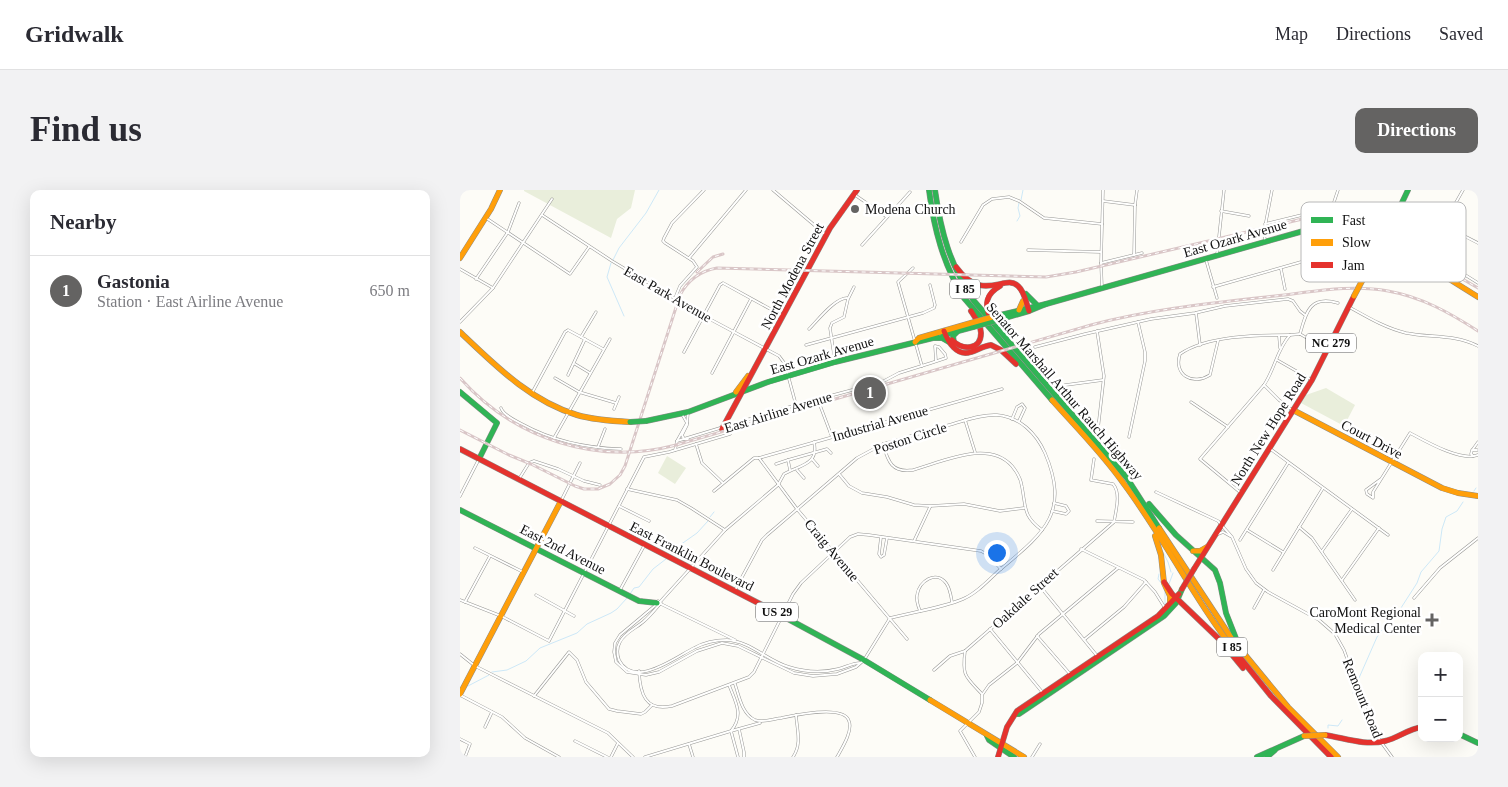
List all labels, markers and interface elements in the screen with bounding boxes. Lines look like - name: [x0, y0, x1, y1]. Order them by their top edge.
- text: Gridwalk: [25, 21, 124, 47]
- text: Map: [1275, 24, 1308, 44]
- text: Directions: [1336, 24, 1411, 44]
- text: Saved: [1439, 24, 1483, 44]
- button: Directions: [1355, 108, 1478, 153]
- text: Find us: [30, 110, 142, 149]
- place label: Modena Church: [865, 202, 956, 217]
- legend: [1301, 202, 1466, 282]
- marker: Modena Church: [849, 203, 861, 215]
- text: Nearby: [50, 210, 117, 234]
- text: Fast: [1342, 213, 1365, 228]
- street label: East Ozark Avenue: [1182, 217, 1289, 260]
- street label: North Modena Street: [758, 220, 827, 332]
- text: Slow: [1342, 235, 1372, 250]
- text: Jam: [1342, 258, 1365, 273]
- street label: East Park Avenue: [621, 263, 714, 326]
- text: Gastonia: [97, 271, 170, 292]
- road number: I 85: [950, 280, 980, 298]
- text: 1: [62, 282, 70, 299]
- text: 650 m: [370, 282, 410, 299]
- text: Station · East Airline Avenue: [97, 293, 283, 310]
- street label: Senator Marshall Arthur Rauch Highway: [983, 300, 1146, 483]
- street label: East Ozark Avenue: [769, 334, 876, 377]
- road number: NC 279: [1306, 334, 1356, 352]
- street label: North New Hope Road: [1228, 370, 1309, 488]
- pin: 1: [854, 374, 886, 412]
- street label: East Airline Avenue: [723, 389, 834, 436]
- street label: Industrial Avenue: [831, 403, 930, 444]
- street label: Court Drive: [1339, 417, 1405, 462]
- street label: Poston Circle: [872, 420, 949, 457]
- street label: Craig Avenue: [801, 516, 862, 584]
- street label: East Franklin Boulevard: [627, 519, 756, 594]
- street label: East 2nd Avenue: [518, 521, 608, 577]
- your location: [984, 540, 1010, 566]
- street label: Oakdale Street: [990, 565, 1061, 632]
- road number: US 29: [756, 602, 798, 622]
- place label: CaroMont Regional Medical Center: [1309, 605, 1421, 636]
- marker: CaroMont Regional Medical Center: [1425, 613, 1439, 627]
- road number: I 85: [1217, 638, 1247, 657]
- map controls: [1418, 652, 1463, 742]
- button: +: [1418, 652, 1463, 697]
- street label: Remount Road: [1340, 656, 1385, 740]
- button: −: [1418, 697, 1463, 742]

